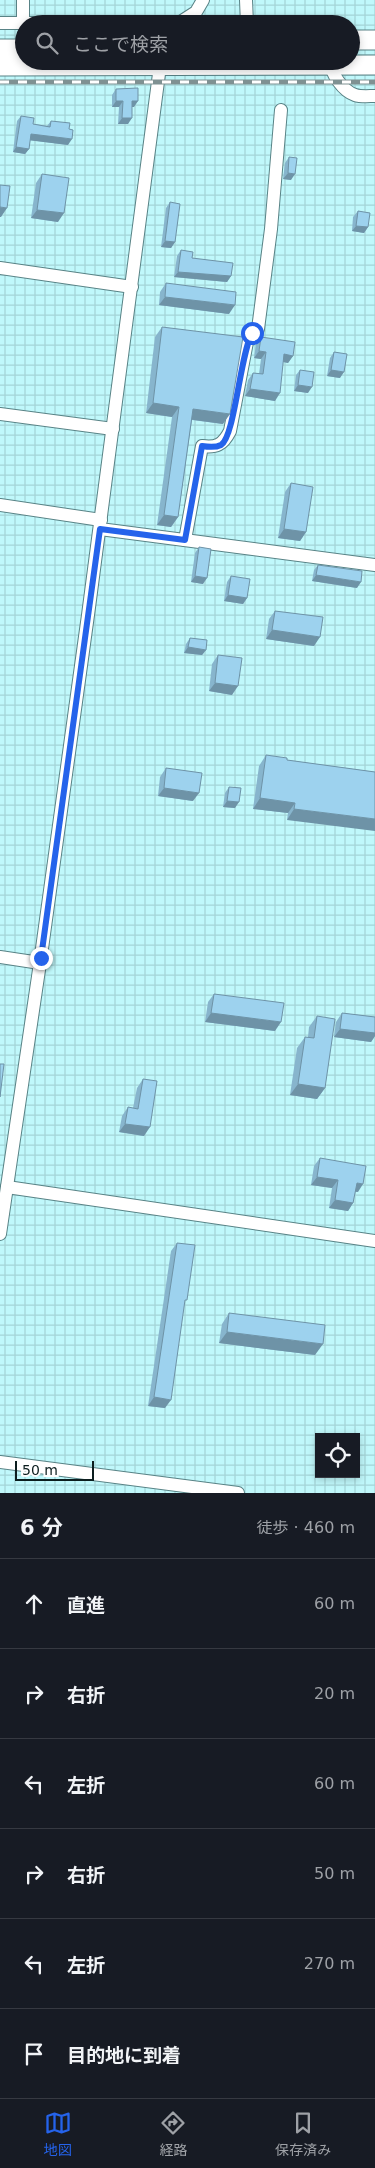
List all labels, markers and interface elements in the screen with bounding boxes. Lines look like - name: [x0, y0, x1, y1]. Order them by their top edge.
- search box: [15, 15, 360, 70]
- icon: search: [33, 29, 61, 57]
- text: ここで検索: [73, 33, 168, 55]
- route start: [241, 322, 264, 345]
- route end: [30, 947, 53, 970]
- map controls: [315, 1433, 360, 1478]
- button: locate: [315, 1433, 360, 1478]
- scale bar: [15, 1458, 94, 1481]
- text: 50 m: [22, 1462, 58, 1478]
- text: 6 分: [20, 1516, 63, 1540]
- text: 徒歩 · 460 m: [257, 1518, 355, 1537]
- icon: ahead: [20, 1590, 48, 1618]
- text: 直進: [67, 1594, 105, 1616]
- text: 60 m: [314, 1594, 355, 1613]
- icon: right: [20, 1680, 48, 1708]
- text: 右折: [67, 1684, 105, 1706]
- text: 20 m: [314, 1684, 355, 1703]
- icon: left: [20, 1770, 48, 1798]
- text: 左折: [67, 1774, 105, 1796]
- text: 60 m: [314, 1774, 355, 1793]
- icon: right: [20, 1860, 48, 1888]
- text: 右折: [67, 1864, 105, 1886]
- text: 50 m: [314, 1864, 355, 1883]
- icon: left: [20, 1950, 48, 1978]
- text: 左折: [67, 1954, 105, 1976]
- text: 270 m: [304, 1954, 355, 1973]
- icon: arrive: [20, 2040, 48, 2068]
- text: 目的地に到着: [67, 2044, 181, 2066]
- tab: 地図: [44, 2109, 72, 2159]
- tab: 経路: [159, 2109, 187, 2159]
- tab: 保存済み: [275, 2109, 331, 2159]

